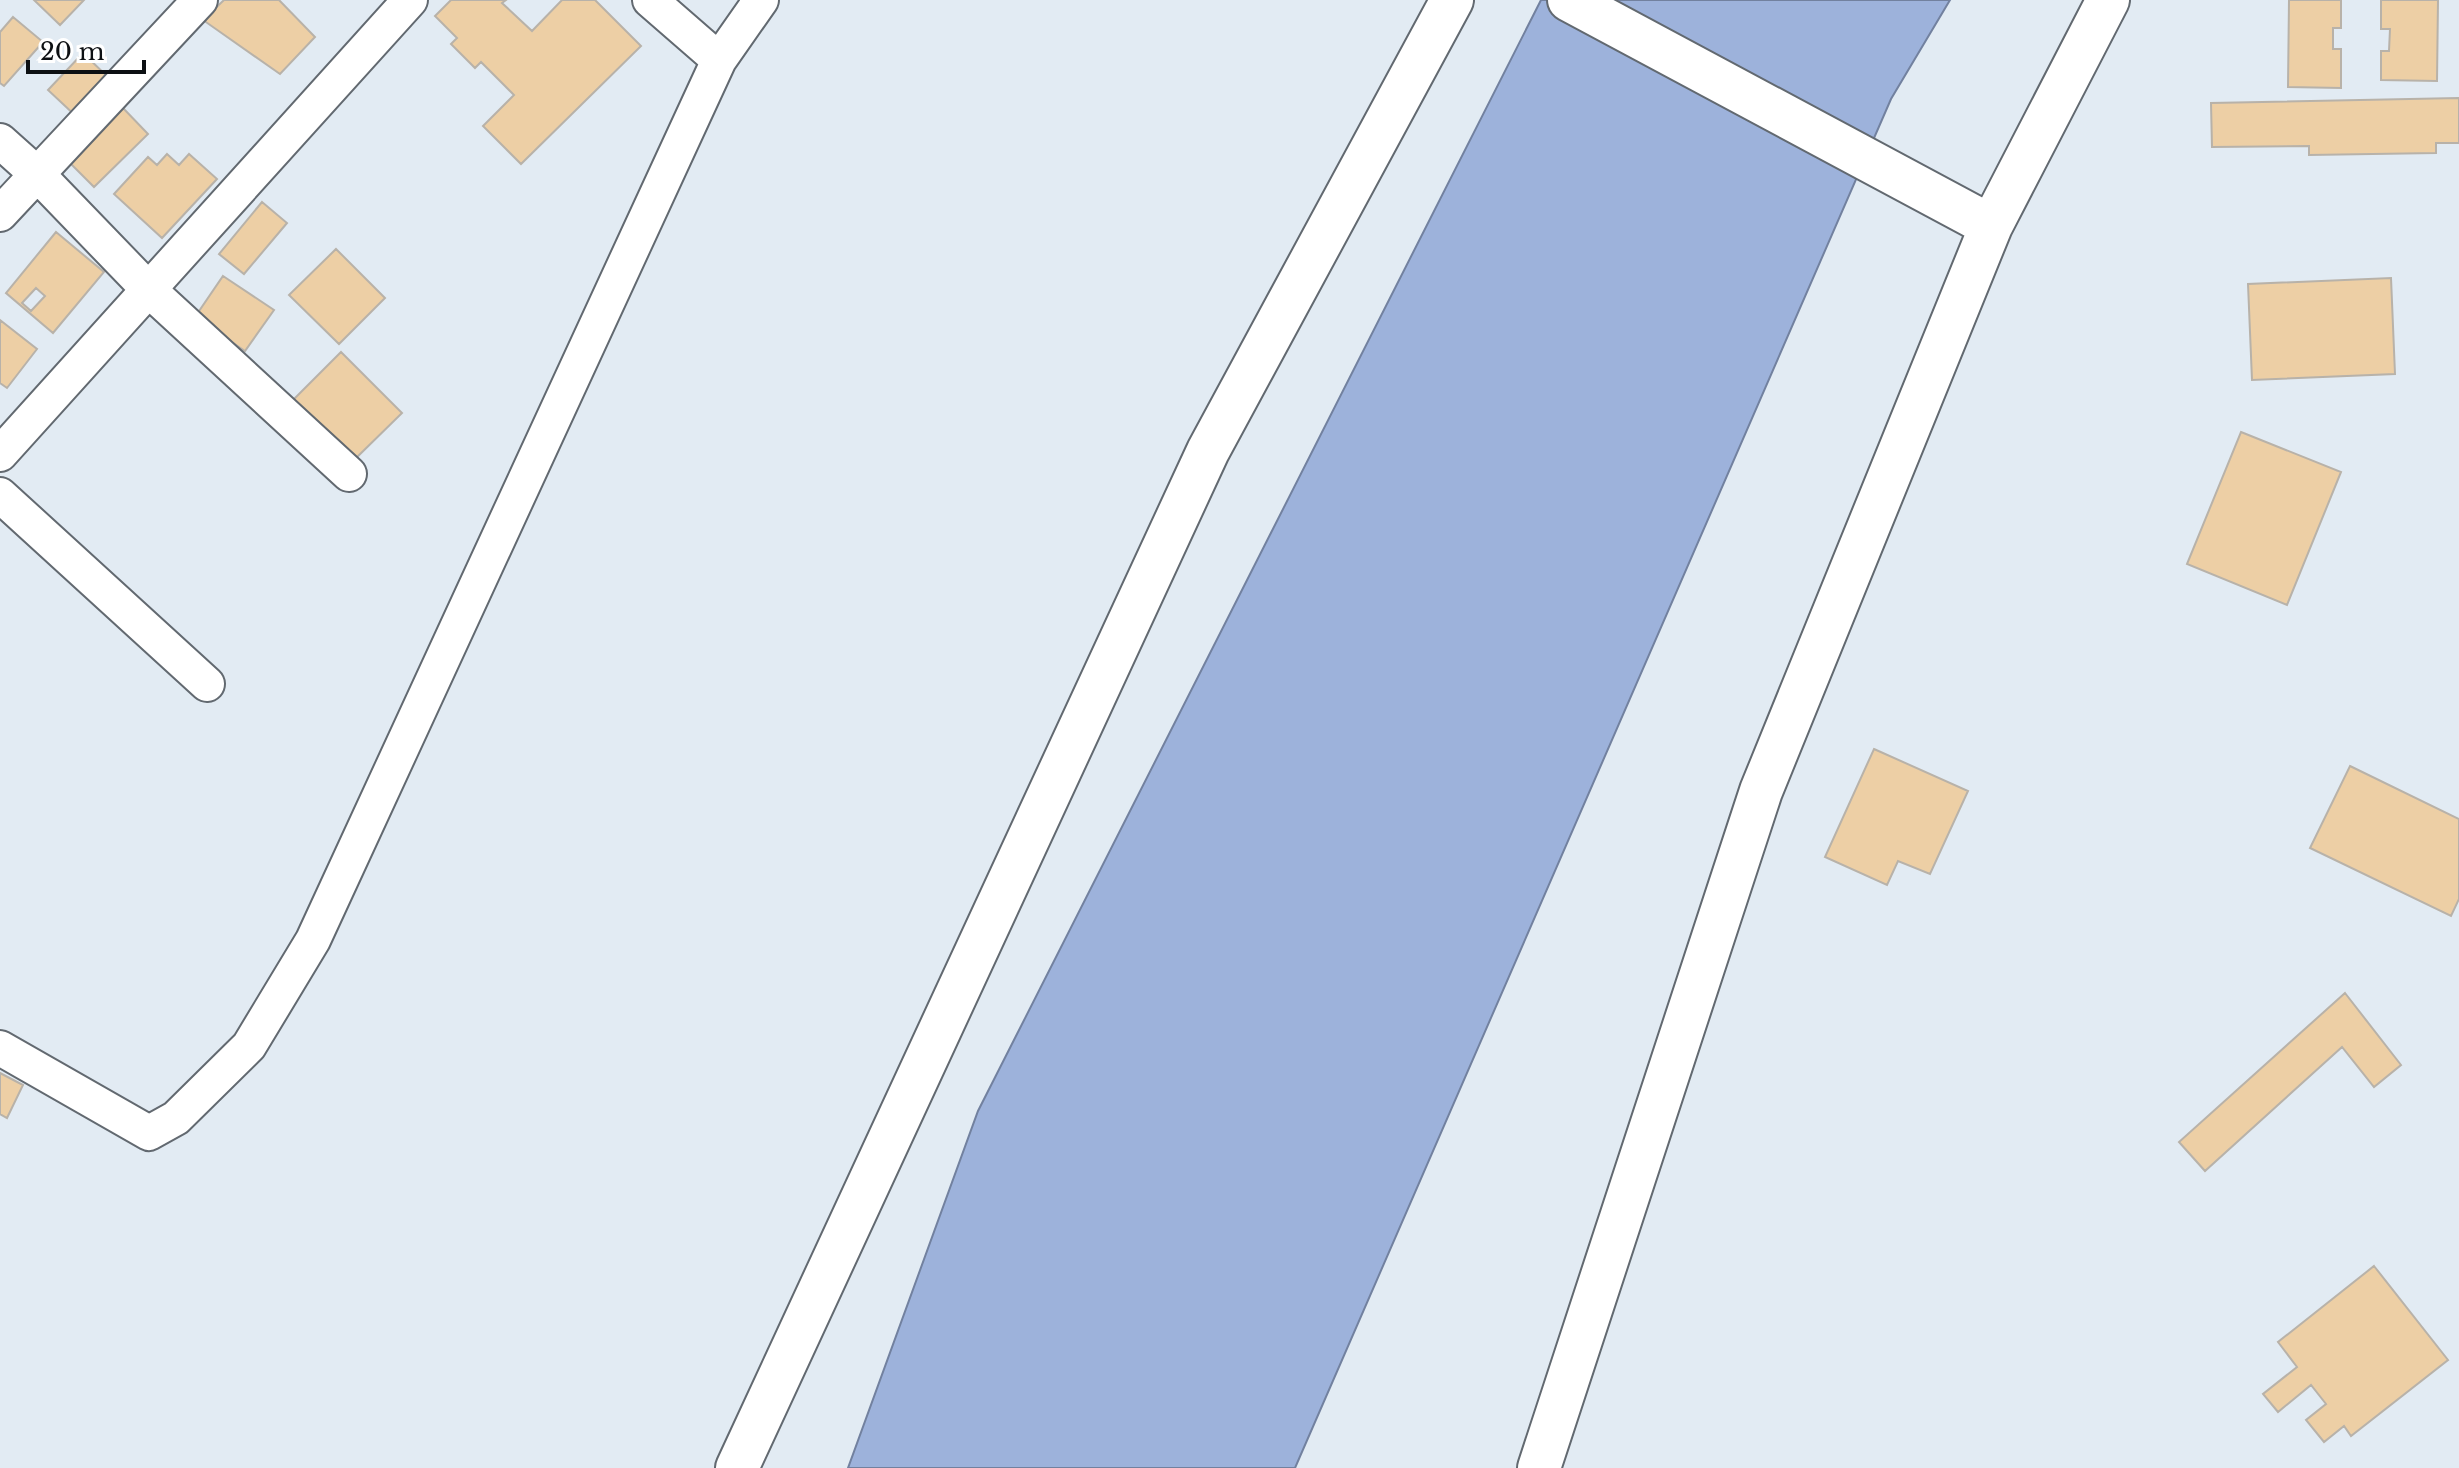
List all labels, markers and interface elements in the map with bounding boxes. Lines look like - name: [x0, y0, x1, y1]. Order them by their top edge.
- scale bar: [28, 24, 144, 74]
- text: 20 m: [40, 37, 105, 66]

